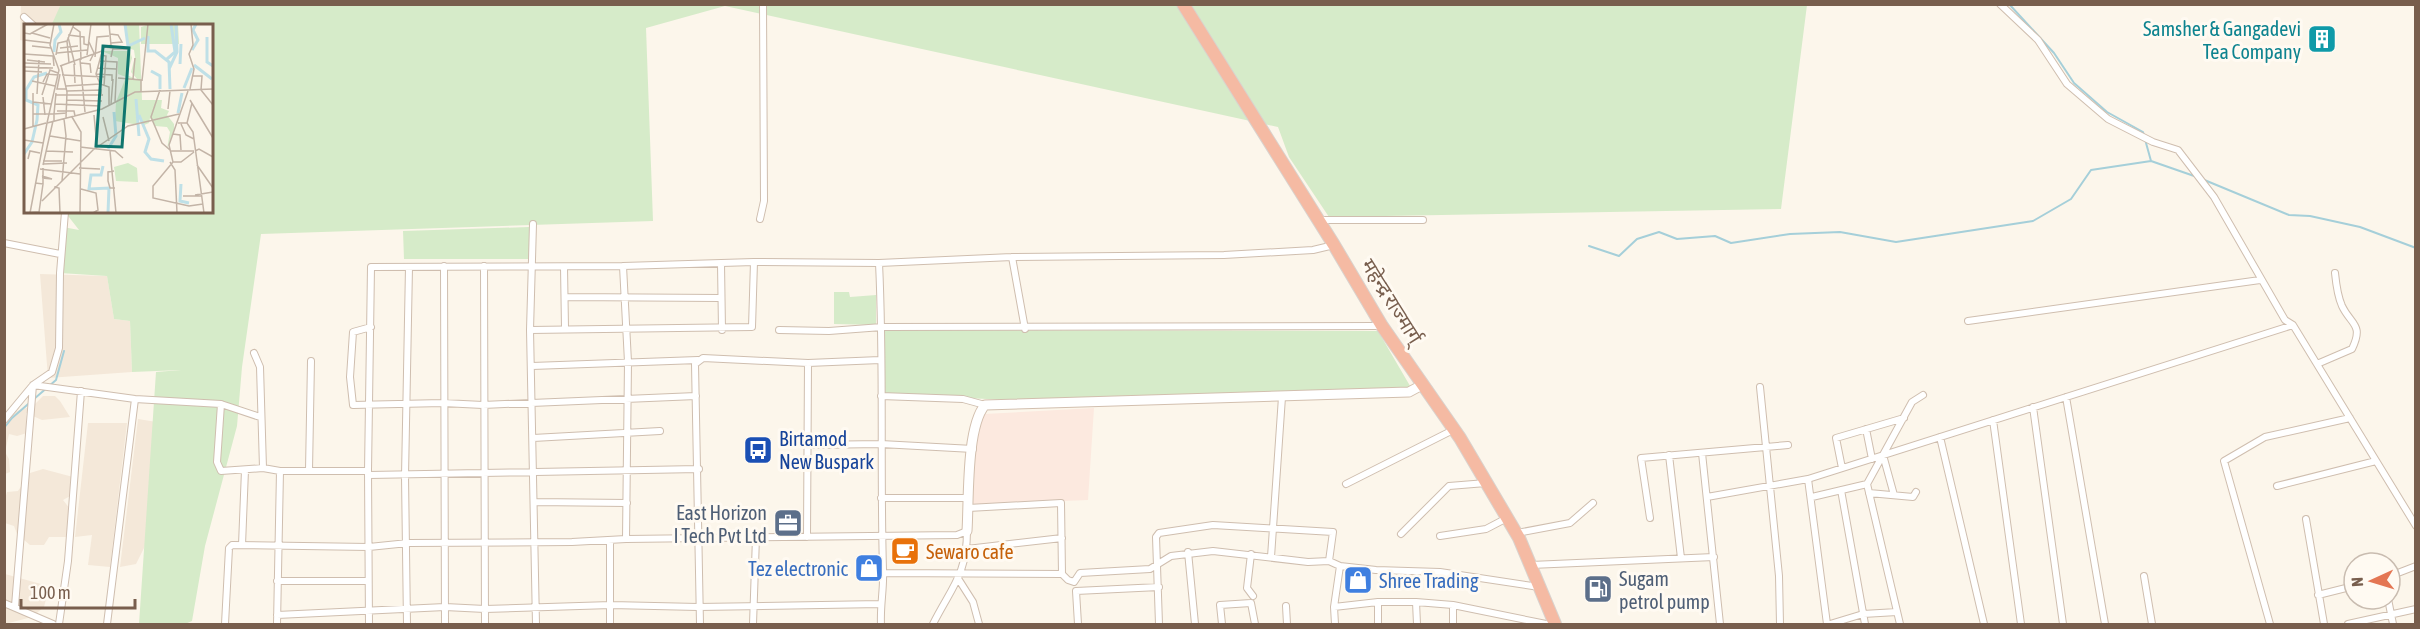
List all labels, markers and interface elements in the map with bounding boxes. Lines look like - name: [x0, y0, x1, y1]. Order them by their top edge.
- place label: Samsher & Gangadevi Tea Company: [2143, 17, 2301, 63]
- building icon: Samsher & Gangadevi Tea Company: [2306, 23, 2338, 55]
- inset map: [24, 24, 213, 213]
- street label: महेन्द्र राज्मार्ग्: [1355, 254, 1429, 351]
- place label: Birtamod New Buspark: [779, 427, 874, 473]
- bus stop icon: Birtamod New Buspark: [742, 434, 774, 466]
- place label: East Horizon I Tech Pvt Ltd: [673, 501, 767, 547]
- office icon: East Horizon I Tech Pvt Ltd: [772, 507, 804, 539]
- cafe icon: Sewaro cafe: [889, 535, 921, 567]
- place label: Sewaro cafe: [926, 540, 1014, 563]
- north arrow: [2342, 551, 2402, 611]
- shop icon: Tez electronic: [853, 552, 885, 584]
- place label: Tez electronic: [748, 557, 849, 580]
- shop icon: Shree Trading: [1342, 564, 1374, 596]
- place label: Sugam petrol pump: [1619, 567, 1710, 613]
- place label: Shree Trading: [1379, 569, 1479, 592]
- scale bar: [21, 572, 135, 610]
- fuel station icon: Sugam petrol pump: [1582, 573, 1614, 605]
- text: N: [2348, 577, 2366, 587]
- text: 100 m: [30, 582, 71, 603]

